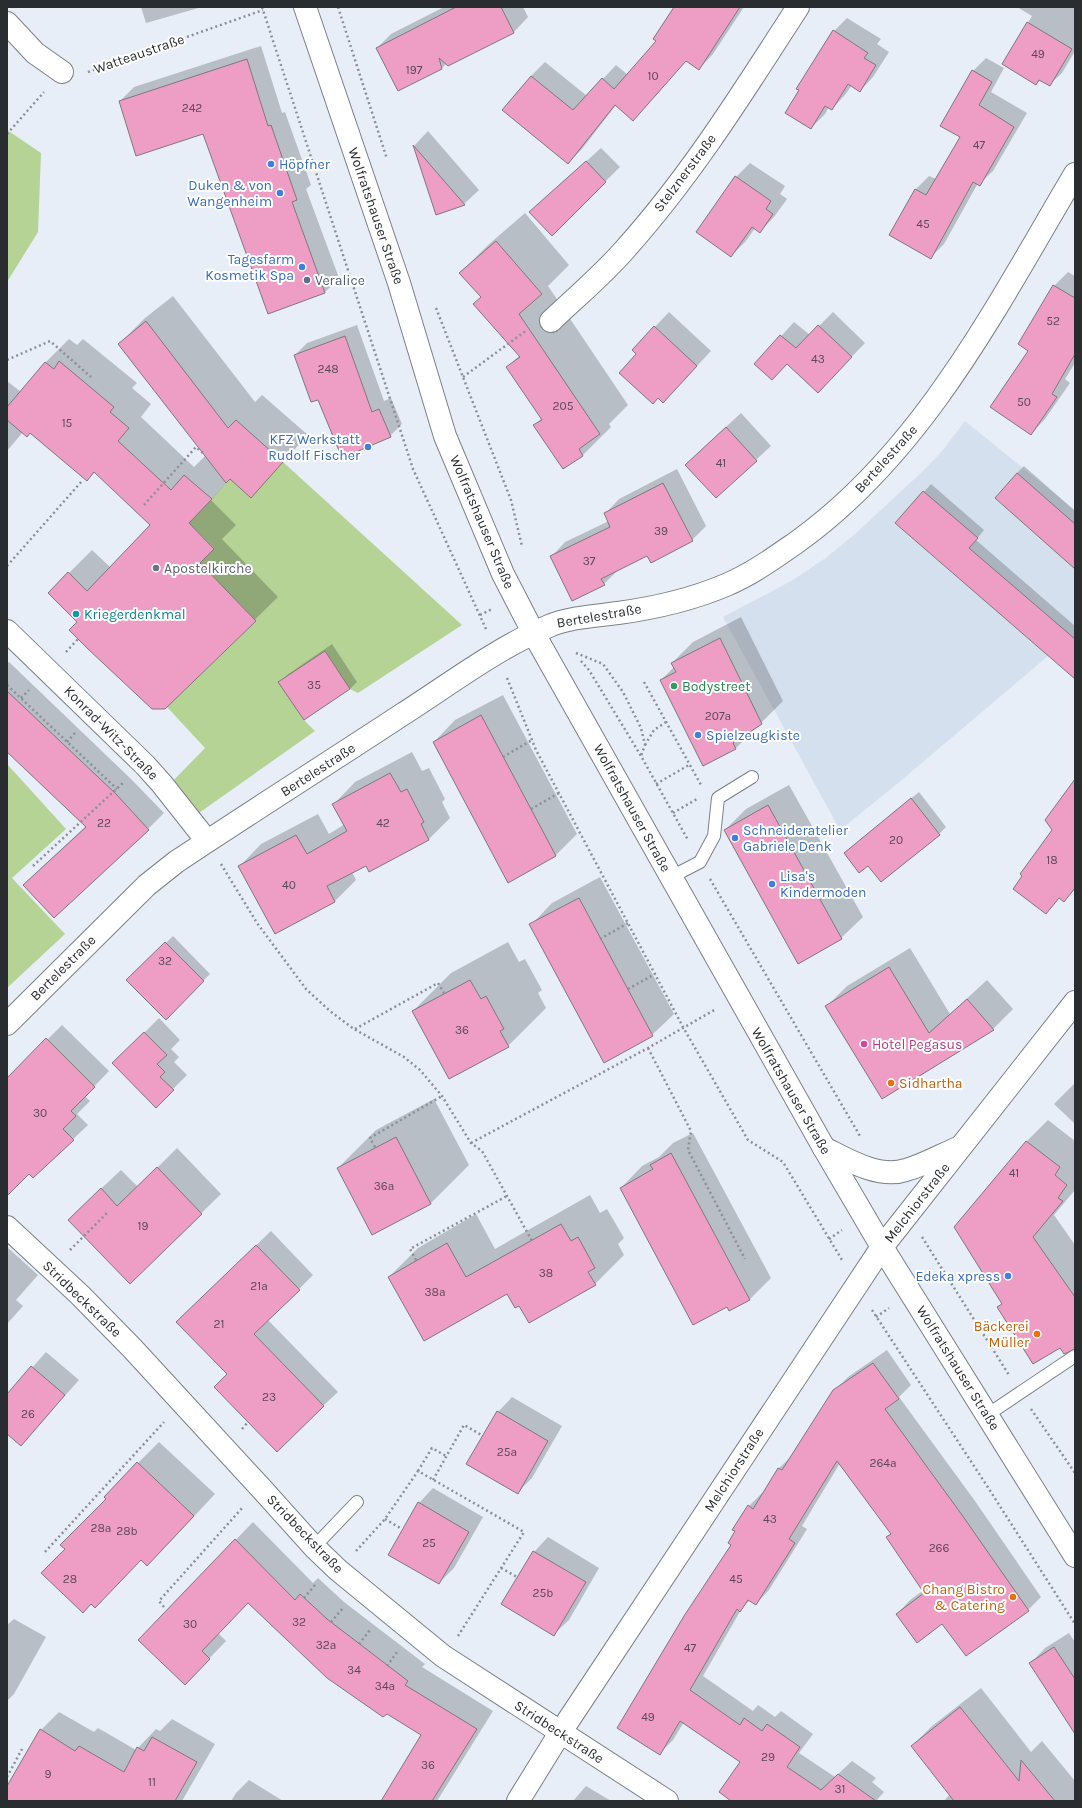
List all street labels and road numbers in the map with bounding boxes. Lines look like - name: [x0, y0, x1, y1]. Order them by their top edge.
- street label: Watteaustraße: [91, 31, 187, 77]
- street label: Stelznerstraße: [650, 131, 720, 215]
- street label: Wolfratshauser Straße: [345, 145, 407, 287]
- street label: Bertelestraße: [851, 421, 921, 497]
- street label: Wolfratshauser Straße: [446, 453, 518, 591]
- street label: Bertelestraße: [555, 600, 643, 632]
- street label: Konrad-Witz-Straße: [60, 682, 162, 784]
- street label: Bertelestraße: [277, 740, 359, 800]
- street label: Wolfratshauser Straße: [590, 741, 674, 875]
- street label: Bertelestraße: [27, 932, 99, 1004]
- street label: Wolfratshauser Straße: [748, 1025, 834, 1157]
- street label: Melchiorstraße: [881, 1160, 953, 1246]
- street label: Stridbeckstraße: [39, 1257, 125, 1341]
- street label: Wolfratshauser Straße: [913, 1303, 1003, 1433]
- street label: Melchiorstraße: [701, 1425, 767, 1515]
- street label: Stridbeckstraße: [263, 1491, 347, 1577]
- street label: Stridbeckstraße: [511, 1697, 607, 1767]

